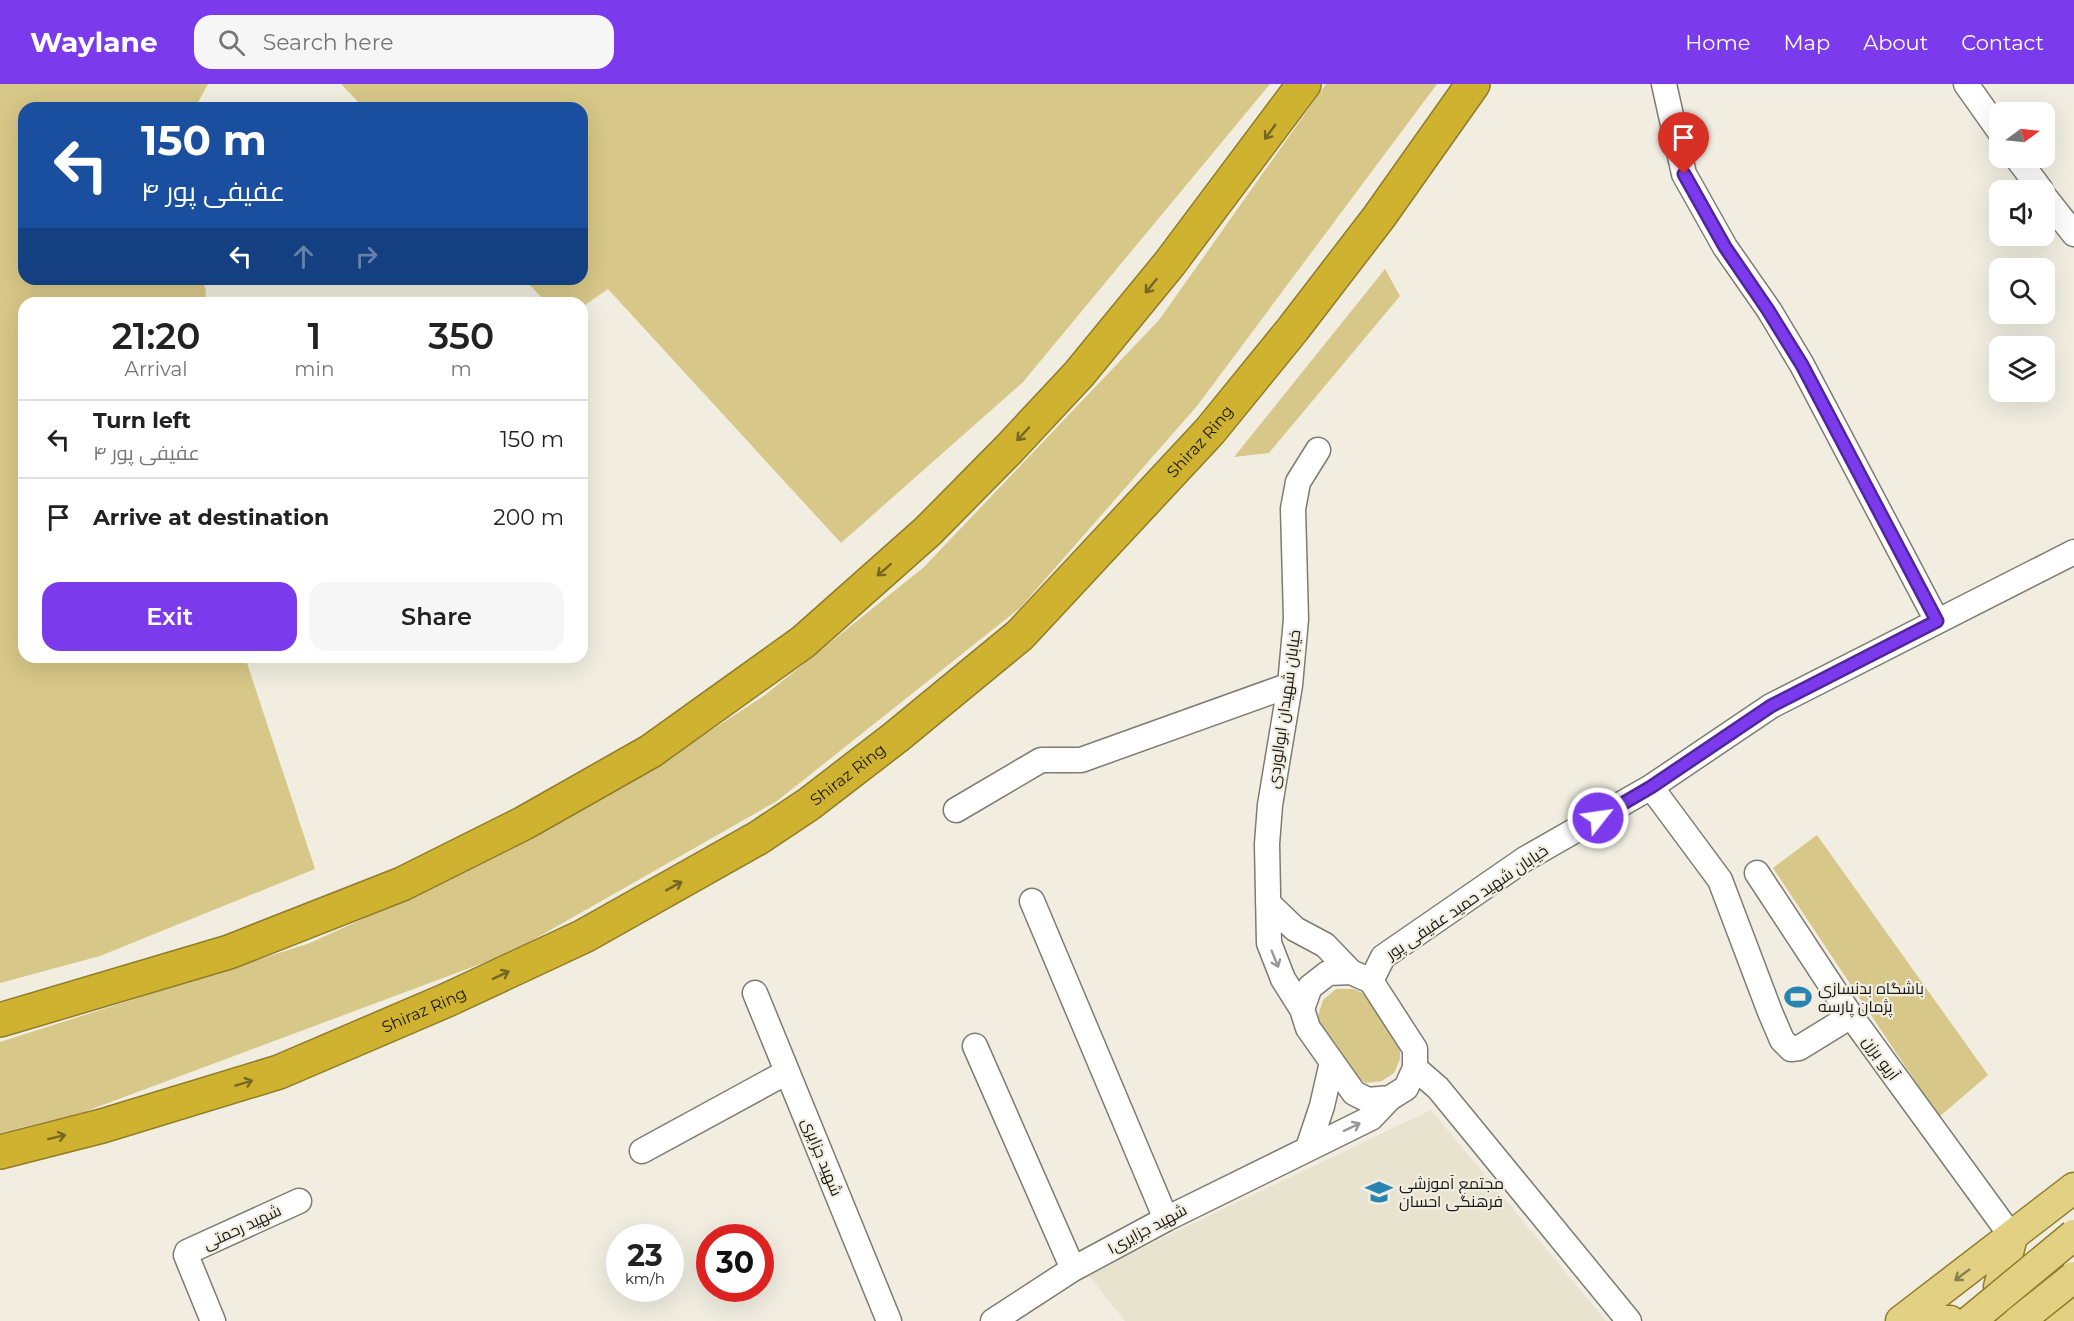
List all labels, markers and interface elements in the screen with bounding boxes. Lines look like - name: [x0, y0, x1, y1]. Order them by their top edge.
- search box: [194, 15, 614, 69]
- text: Waylane: [30, 25, 158, 59]
- icon: search: [215, 26, 248, 59]
- text: Search here: [263, 29, 393, 56]
- text: Home: [1685, 30, 1750, 55]
- text: Map: [1783, 30, 1830, 55]
- text: About: [1863, 30, 1928, 55]
- text: Contact: [1961, 30, 2044, 55]
- north arrow: [1989, 102, 2055, 168]
- map controls: [1989, 102, 2055, 402]
- pin: [1658, 112, 1709, 174]
- text: 150 m: [141, 114, 267, 166]
- icon: arrive: [1667, 121, 1700, 154]
- one-way arrow: [1263, 123, 1276, 139]
- icon: left: [42, 126, 120, 204]
- text: عفیفی پور ۴: [141, 175, 285, 208]
- button: sound: [1989, 180, 2055, 246]
- icon: left: [224, 240, 257, 273]
- icon: ahead: [287, 240, 320, 273]
- icon: right: [350, 240, 383, 273]
- button: search: [1989, 258, 2055, 324]
- one-way arrow: [1144, 278, 1158, 293]
- text: 21:20: [112, 314, 200, 358]
- text: 1: [308, 314, 321, 358]
- text: 350: [428, 314, 494, 358]
- button: layers: [1989, 336, 2055, 402]
- text: Arrival: [125, 357, 188, 381]
- text: min: [294, 357, 334, 381]
- text: m: [451, 357, 472, 381]
- street label: Shiraz Ring: [1162, 401, 1237, 481]
- text: Turn left: [93, 407, 191, 434]
- icon: left: [42, 423, 75, 456]
- text: 150 m: [500, 426, 564, 453]
- one-way arrow: [1016, 426, 1031, 441]
- text: عفیفی پور ۴: [93, 441, 200, 465]
- icon: arrive: [42, 501, 75, 534]
- text: Arrive at destination: [93, 504, 329, 531]
- text: 200 m: [493, 504, 564, 531]
- one-way arrow: [877, 563, 892, 577]
- button: Exit: [42, 582, 297, 651]
- button: Share: [309, 582, 564, 651]
- street label: خیابان شهیدان ابوالوردی: [1263, 628, 1306, 790]
- street label: Shiraz Ring: [806, 739, 889, 809]
- position arrow: [1566, 786, 1630, 850]
- street label: خیابان شهید حمید عفیفی پور: [1382, 841, 1553, 966]
- one-way arrow: [665, 880, 683, 891]
- one-way arrow: [1271, 949, 1282, 968]
- one-way arrow: [491, 968, 509, 980]
- place label: باشگاه بدنسازی پژمان پارسه: [1818, 979, 1924, 1018]
- sports icon: باشگاه بدنسازی پژمان پارسه: [1783, 982, 1813, 1012]
- street label: Shiraz Ring: [379, 983, 469, 1036]
- street label: آریو برزن: [1858, 1032, 1904, 1085]
- one-way arrow: [234, 1077, 253, 1088]
- street label: شهید جزایری: [797, 1115, 846, 1199]
- one-way arrow: [1342, 1121, 1360, 1133]
- one-way arrow: [47, 1131, 66, 1143]
- place label: مجتمع آموزشی فرهنگی احسان: [1399, 1174, 1504, 1212]
- school or university icon: مجتمع آموزشی فرهنگی احسان: [1364, 1177, 1394, 1207]
- street label: شهید جزایری۱: [1104, 1200, 1191, 1259]
- street label: شهید رحمتی: [200, 1201, 284, 1254]
- speed limit sign: 30: [696, 1224, 774, 1302]
- text: 23: [627, 1237, 663, 1274]
- text: km/h: [625, 1269, 665, 1288]
- one-way arrow: [1954, 1269, 1970, 1282]

